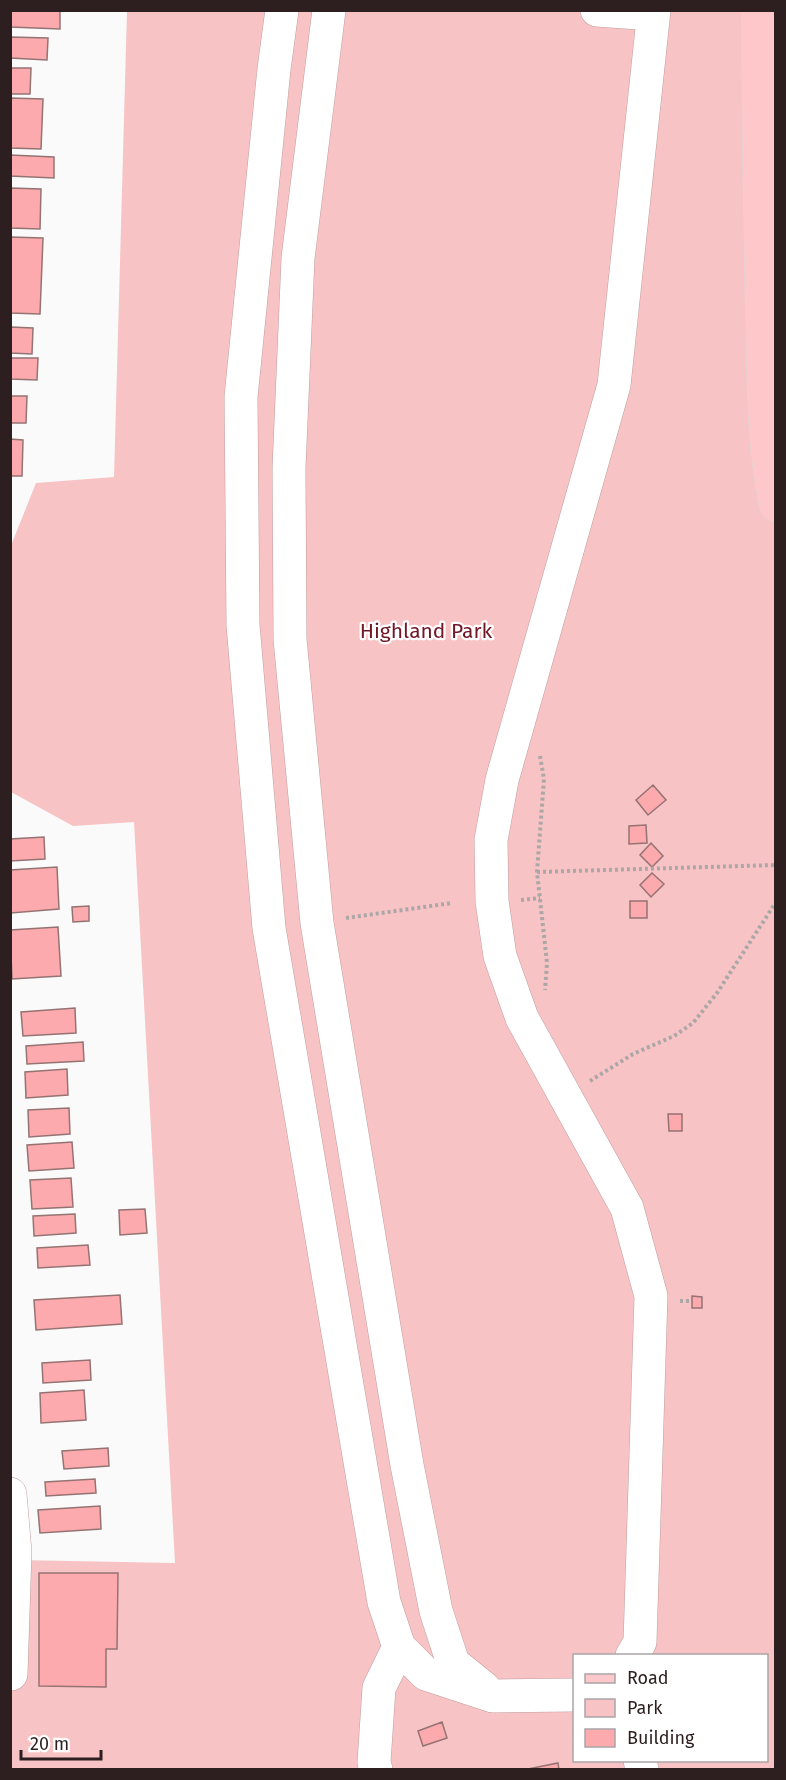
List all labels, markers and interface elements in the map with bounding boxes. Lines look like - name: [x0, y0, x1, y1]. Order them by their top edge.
- park label: Highland Park: [360, 618, 493, 644]
- legend: [573, 1654, 768, 1762]
- text: Road: [627, 1667, 669, 1689]
- text: Park: [627, 1697, 663, 1719]
- scale bar: [21, 1723, 100, 1761]
- text: Building: [627, 1727, 695, 1749]
- text: 20 m: [30, 1733, 69, 1755]

